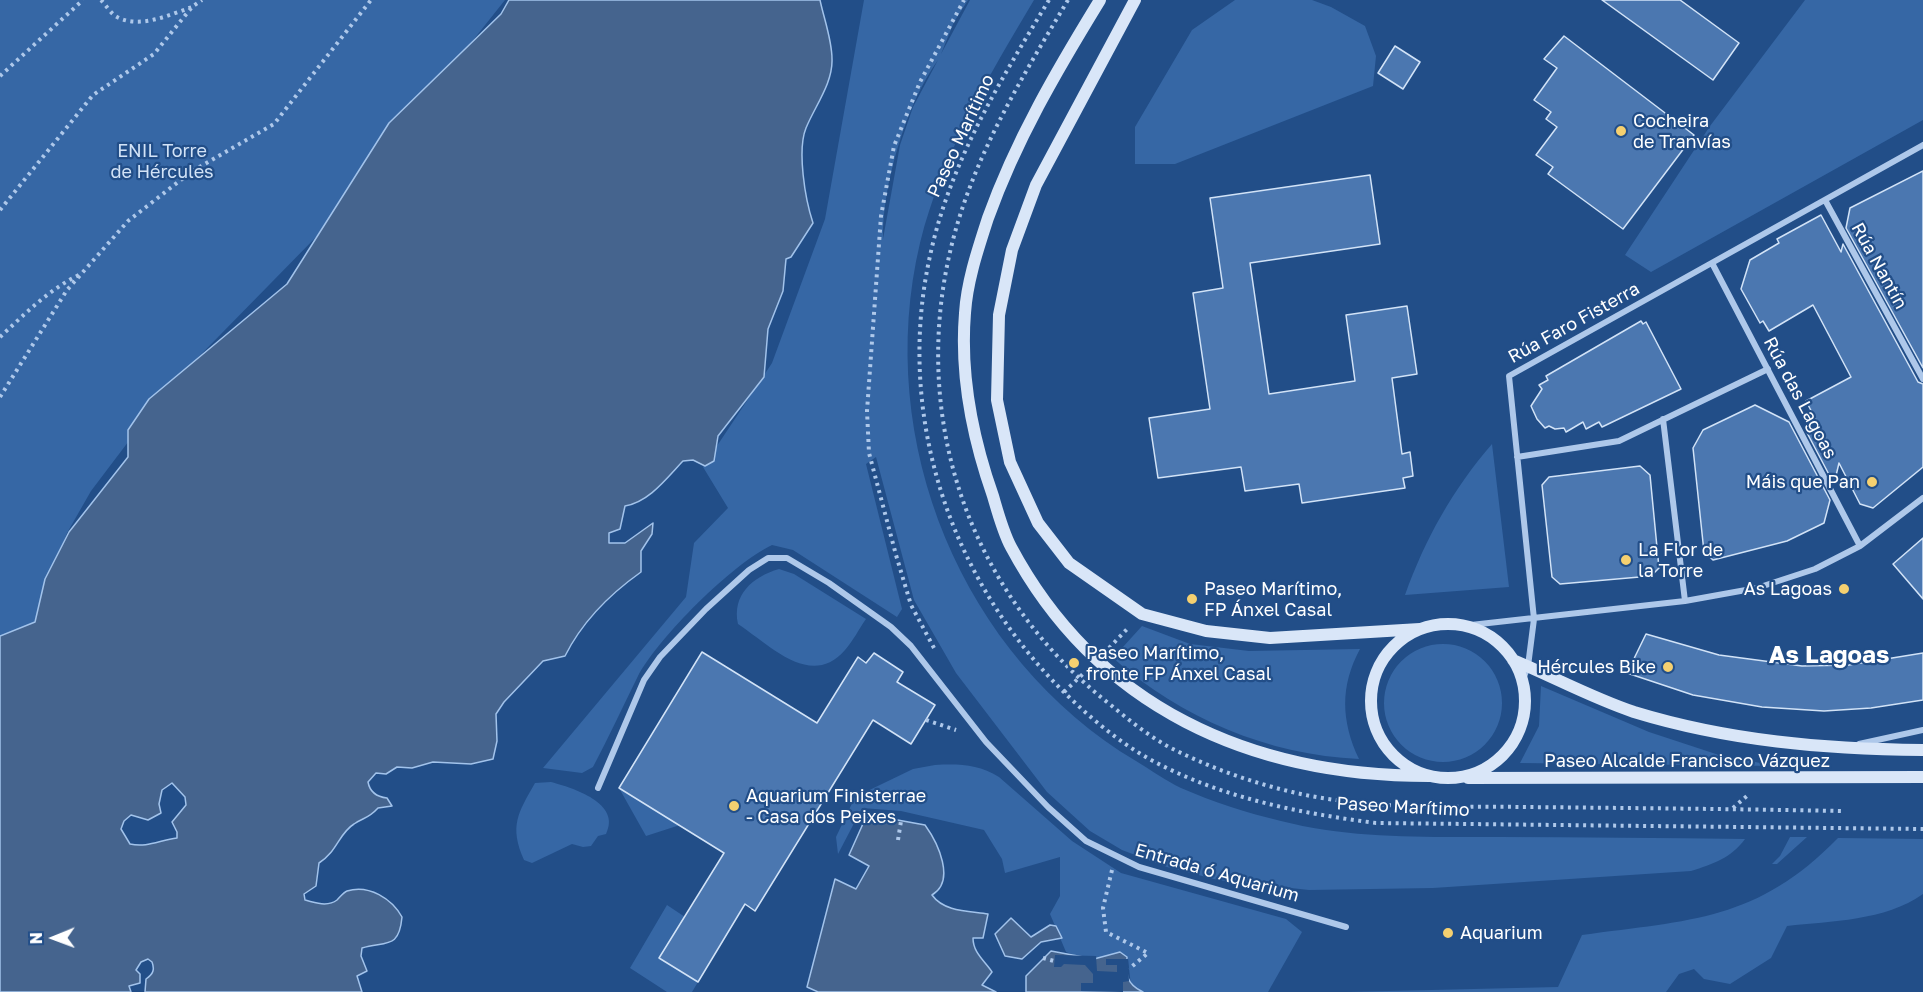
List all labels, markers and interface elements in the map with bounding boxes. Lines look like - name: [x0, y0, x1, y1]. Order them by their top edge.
- street label: Paseo Marítimo: [923, 71, 999, 201]
- place label: Cocheira de Tranvías: [1633, 110, 1731, 152]
- marker: Cocheira de Tranvías: [1614, 124, 1628, 138]
- park label: ENIL Torre de Hércules: [110, 140, 214, 182]
- street label: Rúa Nantín: [1846, 219, 1912, 313]
- street label: Rúa Faro Fisterra: [1505, 278, 1643, 368]
- street label: Rúa das Lagoas: [1759, 333, 1841, 463]
- place label: Máis que Pan: [1746, 471, 1860, 493]
- marker: Máis que Pan: [1865, 475, 1879, 489]
- place label: La Flor de la Torre: [1638, 539, 1723, 582]
- marker: La Flor de la Torre: [1619, 553, 1633, 567]
- place label: Paseo Marítimo, FP Ánxel Casal: [1204, 578, 1342, 620]
- place label: As Lagoas: [1744, 578, 1832, 600]
- marker: As Lagoas: [1837, 582, 1851, 596]
- marker: Paseo Marítimo, FP Ánxel Casal: [1185, 592, 1199, 606]
- district label: As Lagoas: [1769, 641, 1889, 669]
- place label: Paseo Marítimo, fronte FP Ánxel Casal: [1086, 642, 1271, 684]
- marker: Paseo Marítimo, fronte FP Ánxel Casal: [1067, 656, 1081, 670]
- place label: Hércules Bike: [1537, 656, 1656, 678]
- marker: Hércules Bike: [1661, 660, 1675, 674]
- street label: Paseo Alcalde Francisco Vázquez: [1544, 750, 1830, 772]
- place label: Aquarium Finisterrae - Casa dos Peixes: [746, 785, 926, 828]
- street label: Paseo Marítimo: [1336, 793, 1470, 821]
- marker: Aquarium Finisterrae - Casa dos Peixes: [727, 799, 741, 813]
- street label: Entrada ó Aquarium: [1132, 839, 1302, 907]
- north arrow: [24, 908, 84, 968]
- place label: Aquarium: [1460, 922, 1543, 944]
- marker: Aquarium: [1441, 926, 1455, 940]
- text: N: [26, 932, 46, 945]

